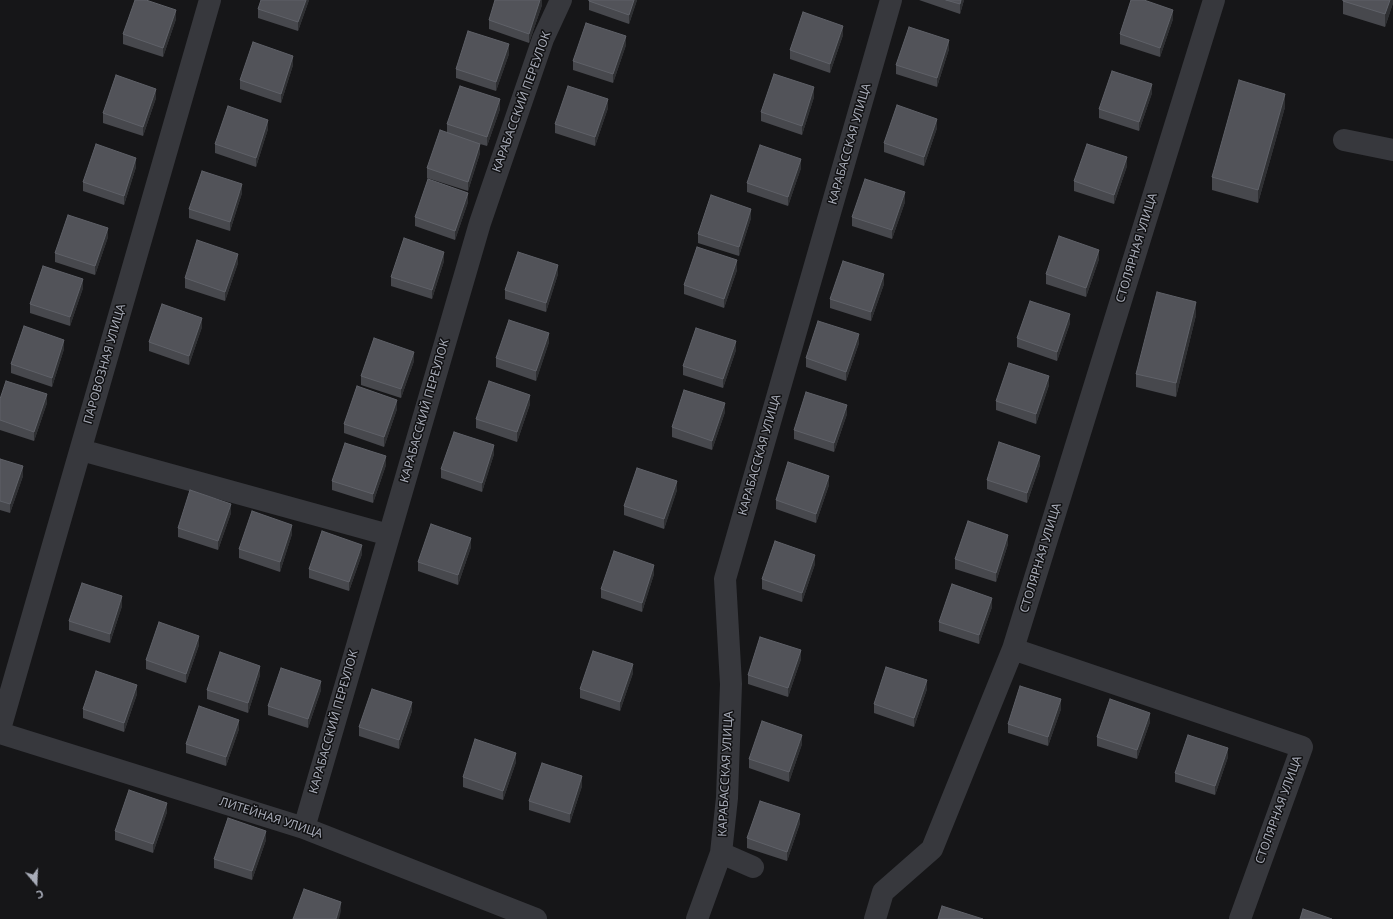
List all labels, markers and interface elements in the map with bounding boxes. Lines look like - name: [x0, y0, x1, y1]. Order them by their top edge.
- street label: КАРАБАССКИЙ ПЕРЕУЛОК: [490, 30, 554, 174]
- street label: КАРАБАССКАЯ УЛИЦА: [826, 82, 874, 206]
- street label: СТОЛЯРНАЯ УЛИЦА: [1113, 191, 1161, 305]
- street label: ПАРОВОЗНАЯ УЛИЦА: [81, 302, 129, 426]
- street label: КАРАБАССКИЙ ПЕРЕУЛОК: [398, 337, 452, 485]
- street label: КАРАБАССКАЯ УЛИЦА: [736, 393, 784, 517]
- street label: СТОЛЯРНАЯ УЛИЦА: [1017, 501, 1065, 615]
- street label: КАРАБАССКИЙ ПЕРЕУЛОК: [307, 648, 361, 796]
- street label: КАРАБАССКАЯ УЛИЦА: [716, 711, 736, 837]
- street label: СТОЛЯРНАЯ УЛИЦА: [1253, 754, 1305, 866]
- street label: ЛИТЕЙНАЯ УЛИЦА: [218, 795, 324, 841]
- north arrow: [16, 863, 56, 903]
- text: С: [34, 887, 46, 903]

